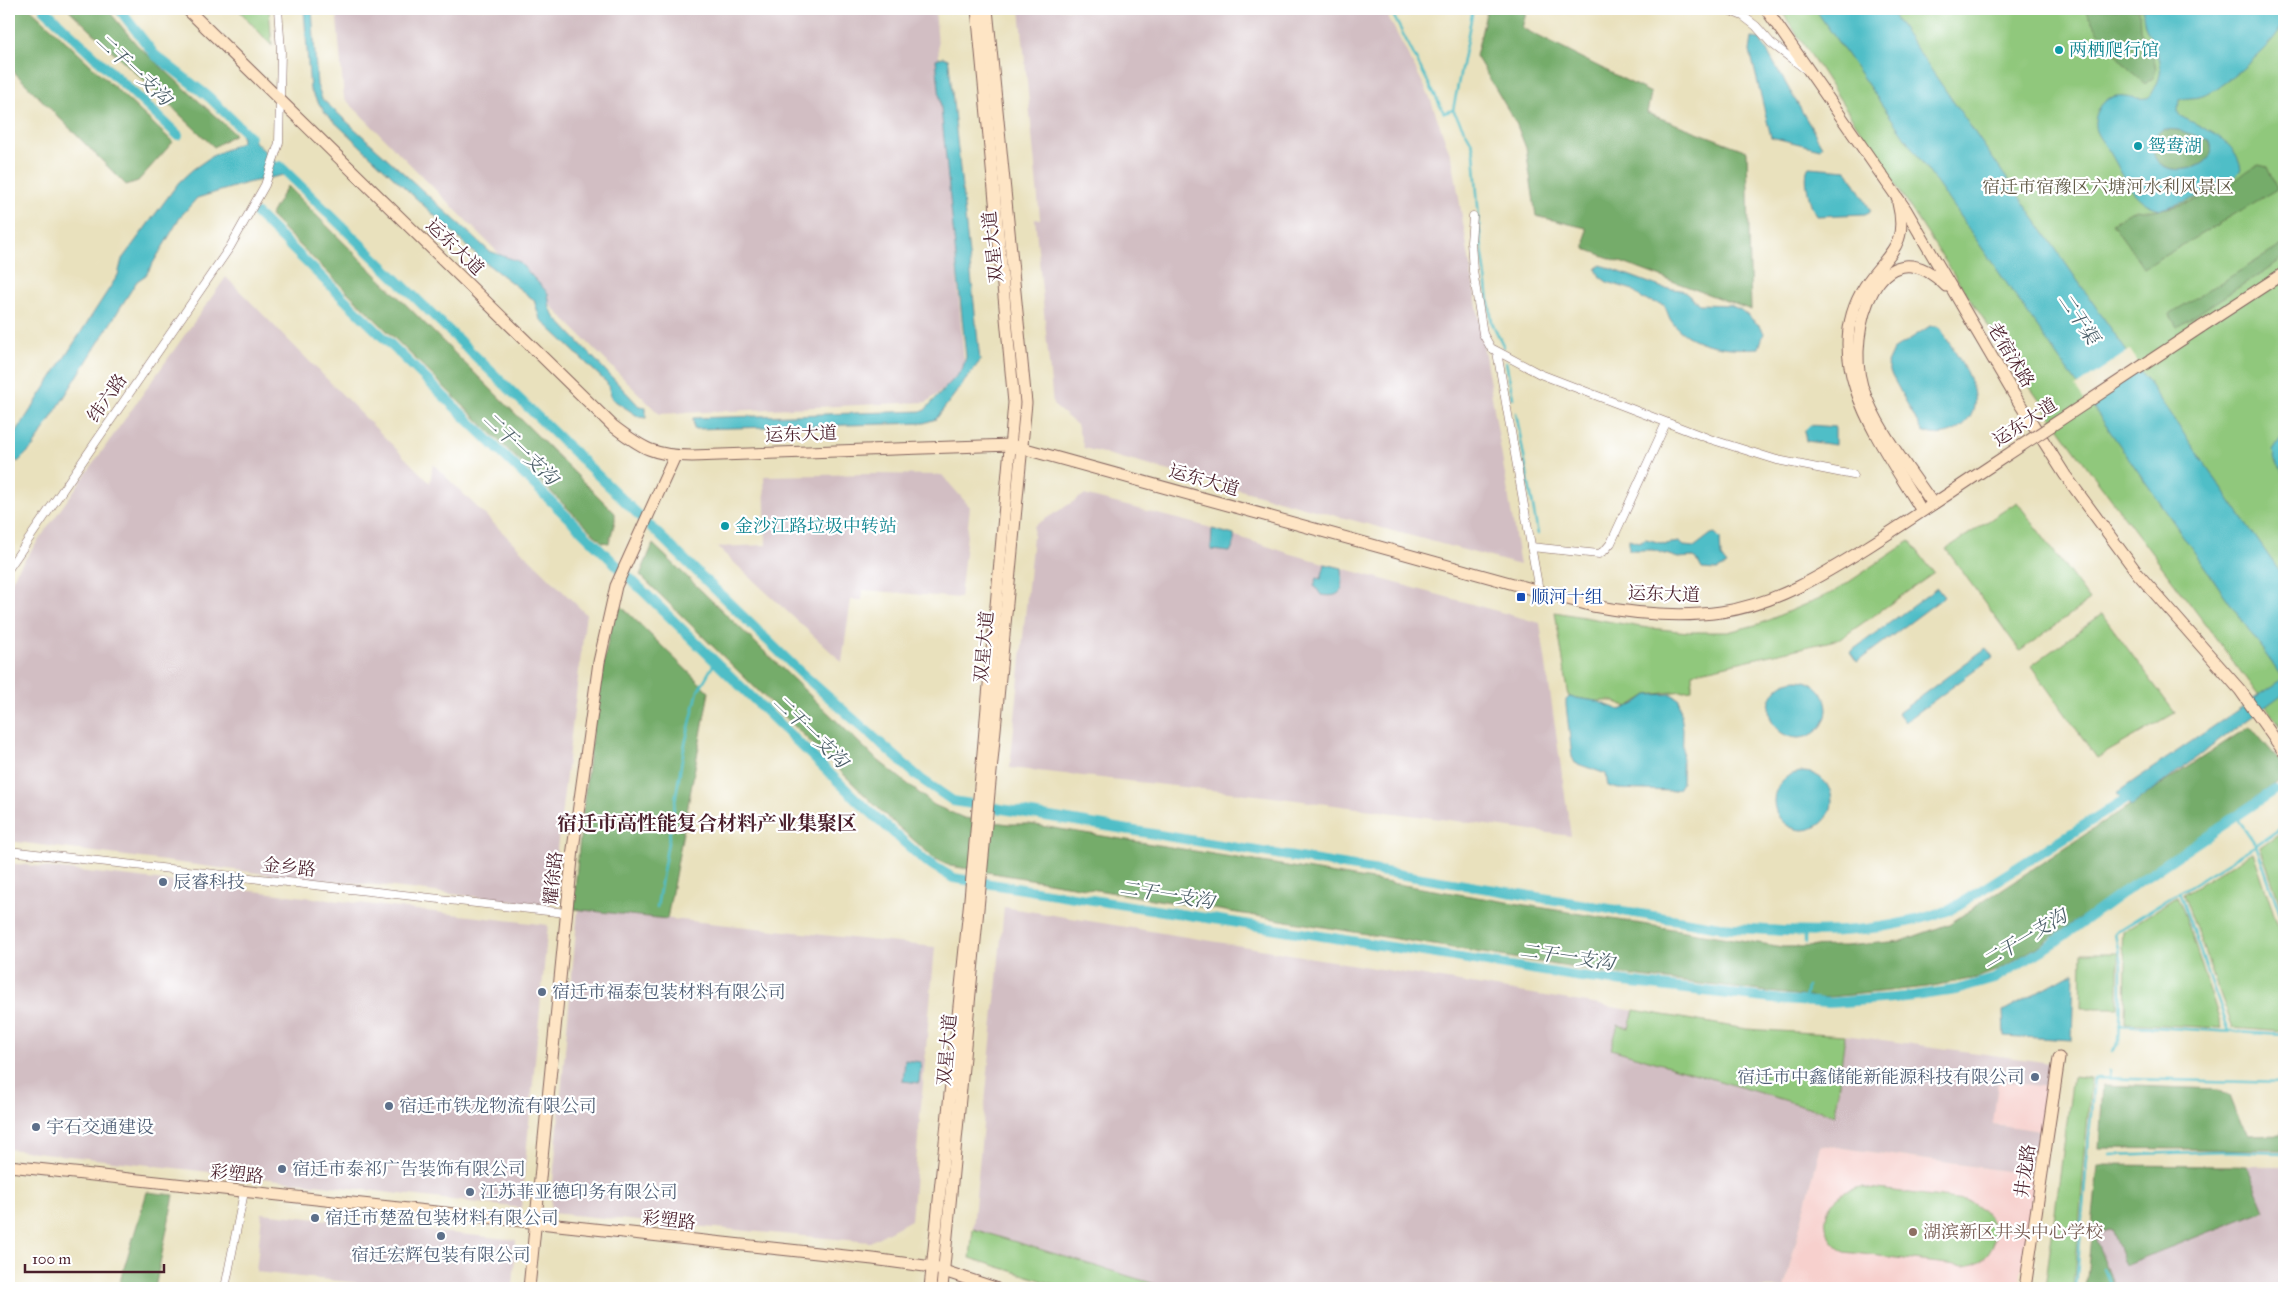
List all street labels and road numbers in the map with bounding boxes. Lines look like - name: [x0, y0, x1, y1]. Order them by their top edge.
- street label: 双星大道: [978, 210, 1008, 284]
- street label: 运东大道: [421, 214, 489, 280]
- street label: 老宿沭路: [1983, 318, 2039, 392]
- street label: 纬六路: [83, 370, 131, 426]
- street label: 运东大道: [1989, 393, 2061, 451]
- street label: 运东大道: [765, 422, 837, 446]
- street label: 运东大道: [1166, 460, 1242, 500]
- street label: 运东大道: [1628, 582, 1700, 606]
- street label: 双星大道: [970, 610, 998, 684]
- street label: 耀徐路: [539, 850, 567, 906]
- street label: 金乡路: [261, 853, 317, 881]
- street label: 双星大道: [933, 1013, 961, 1087]
- street label: 井龙路: [2010, 1143, 2040, 1199]
- street label: 彩塑路: [209, 1160, 265, 1188]
- street label: 彩塑路: [641, 1206, 697, 1234]

